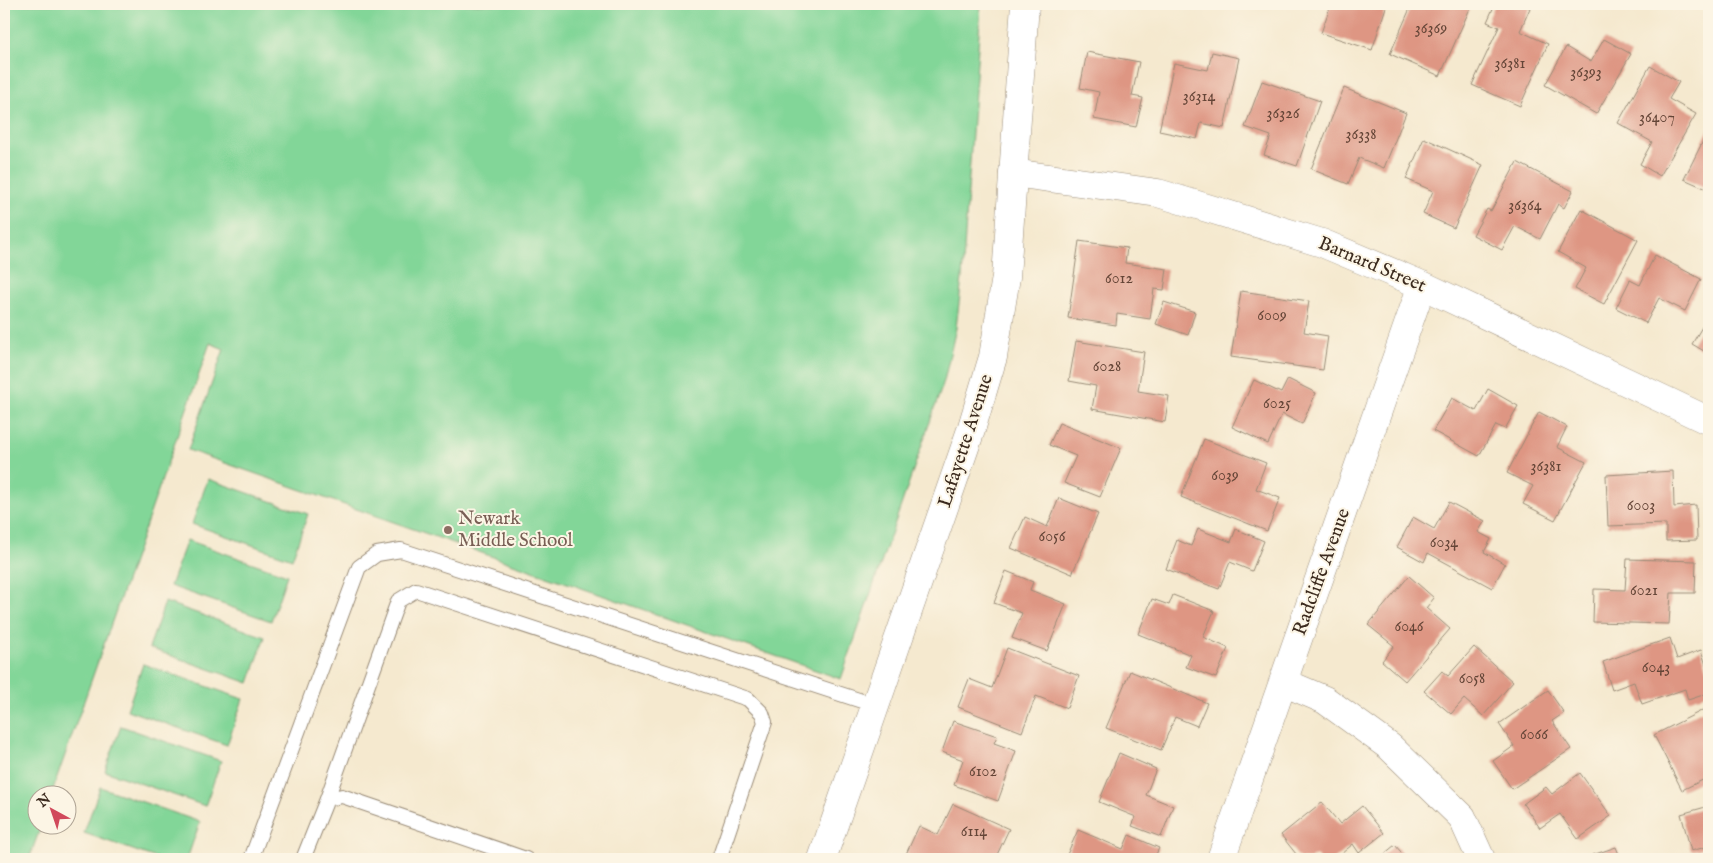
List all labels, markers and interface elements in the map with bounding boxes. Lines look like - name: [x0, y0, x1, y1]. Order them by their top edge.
- house number: 36369: [1415, 19, 1447, 39]
- house number: 36381: [1495, 54, 1526, 74]
- house number: 36393: [1570, 63, 1602, 83]
- house number: 36314: [1183, 87, 1215, 107]
- house number: 36326: [1267, 104, 1300, 124]
- house number: 36407: [1639, 108, 1675, 128]
- house number: 36338: [1346, 125, 1376, 145]
- house number: 36364: [1508, 196, 1542, 216]
- street label: Barnard Street: [1315, 232, 1430, 299]
- house number: 6012: [1105, 269, 1133, 289]
- house number: 6009: [1257, 306, 1287, 326]
- house number: 6028: [1093, 357, 1121, 377]
- street label: Lafayette Avenue: [933, 371, 999, 511]
- house number: 6025: [1263, 394, 1291, 414]
- house number: 36381: [1531, 457, 1562, 477]
- house number: 6039: [1211, 466, 1239, 486]
- house number: 6003: [1627, 496, 1655, 516]
- street label: Radcliffe Avenue: [1288, 505, 1356, 639]
- place label: Newark Middle School: [458, 507, 573, 553]
- marker: Newark Middle School: [442, 524, 454, 536]
- house number: 6056: [1038, 527, 1066, 547]
- house number: 6034: [1430, 533, 1458, 553]
- house number: 6021: [1630, 581, 1658, 601]
- house number: 6046: [1394, 617, 1424, 637]
- house number: 6043: [1642, 658, 1670, 678]
- house number: 6058: [1459, 669, 1485, 689]
- house number: 6066: [1520, 725, 1548, 745]
- house number: 6102: [969, 762, 997, 782]
- north arrow: [28, 786, 78, 836]
- text: N: [33, 790, 55, 812]
- house number: 6114: [961, 822, 987, 842]

